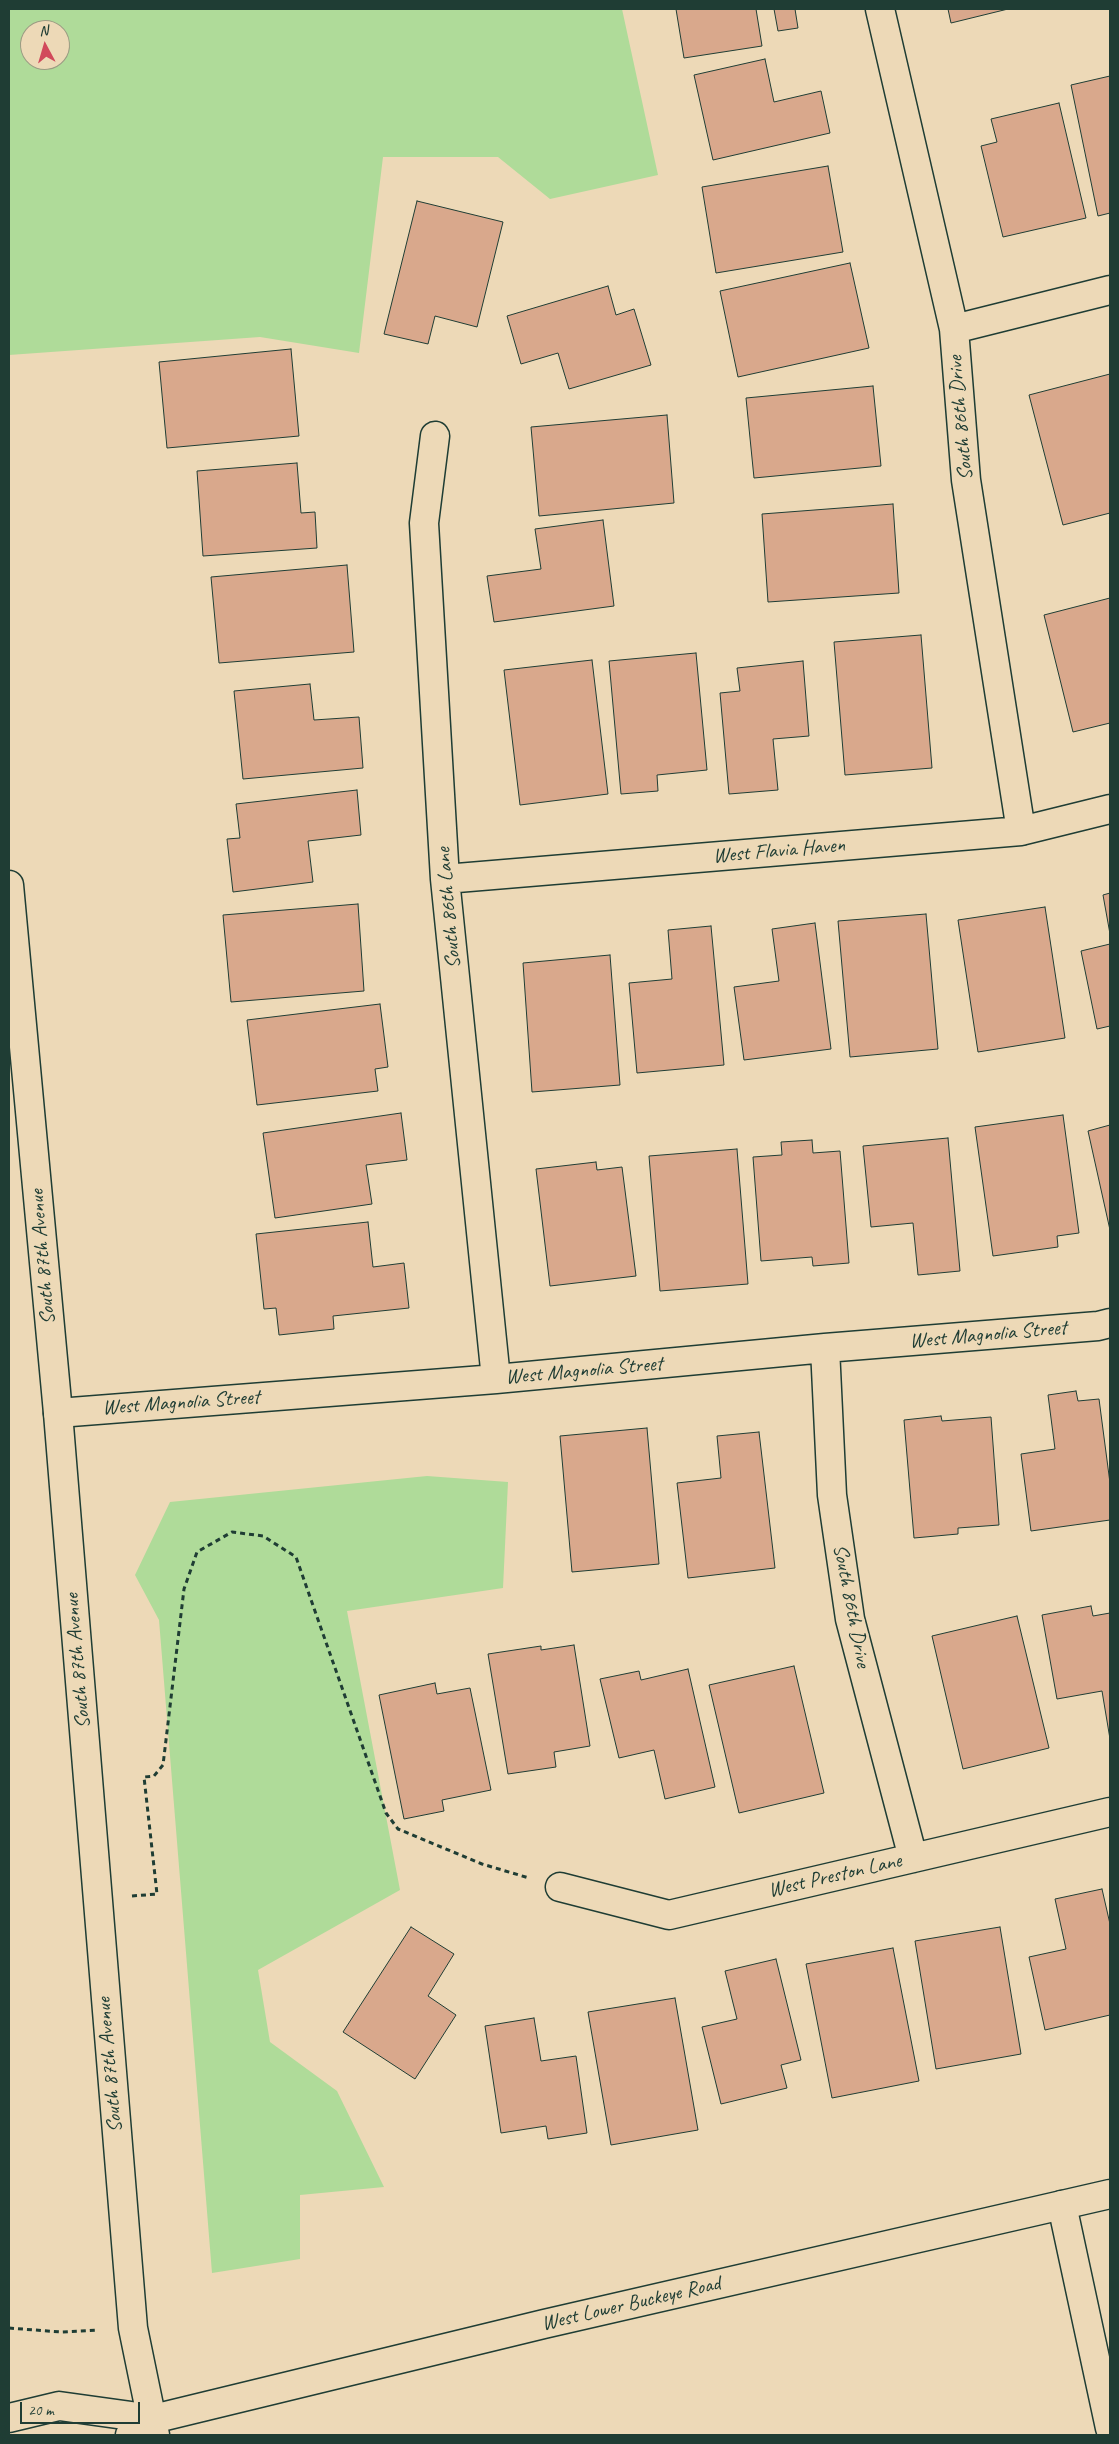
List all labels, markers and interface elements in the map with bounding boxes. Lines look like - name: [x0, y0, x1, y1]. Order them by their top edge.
- north arrow: [20, 20, 70, 70]
- text: N: [38, 22, 49, 39]
- street label: South 86th Drive: [943, 355, 979, 481]
- street label: West Flavia Haven: [712, 833, 846, 869]
- street label: South 86th Lane: [431, 846, 467, 970]
- street label: South 87th Avenue: [25, 1188, 61, 1326]
- street label: West Magnolia Street: [908, 1316, 1068, 1354]
- street label: West Magnolia Street: [504, 1352, 664, 1390]
- street label: West Magnolia Street: [102, 1385, 260, 1421]
- street label: South 86th Drive: [827, 1542, 875, 1670]
- street label: South 87th Avenue: [60, 1592, 96, 1730]
- street label: West Preston Lane: [766, 1848, 904, 1904]
- street label: South 87th Avenue: [92, 1996, 128, 2134]
- street label: West Lower Buckeye Road: [539, 2271, 723, 2337]
- scale bar: [22, 2392, 142, 2424]
- text: 20 m: [28, 2401, 54, 2420]

